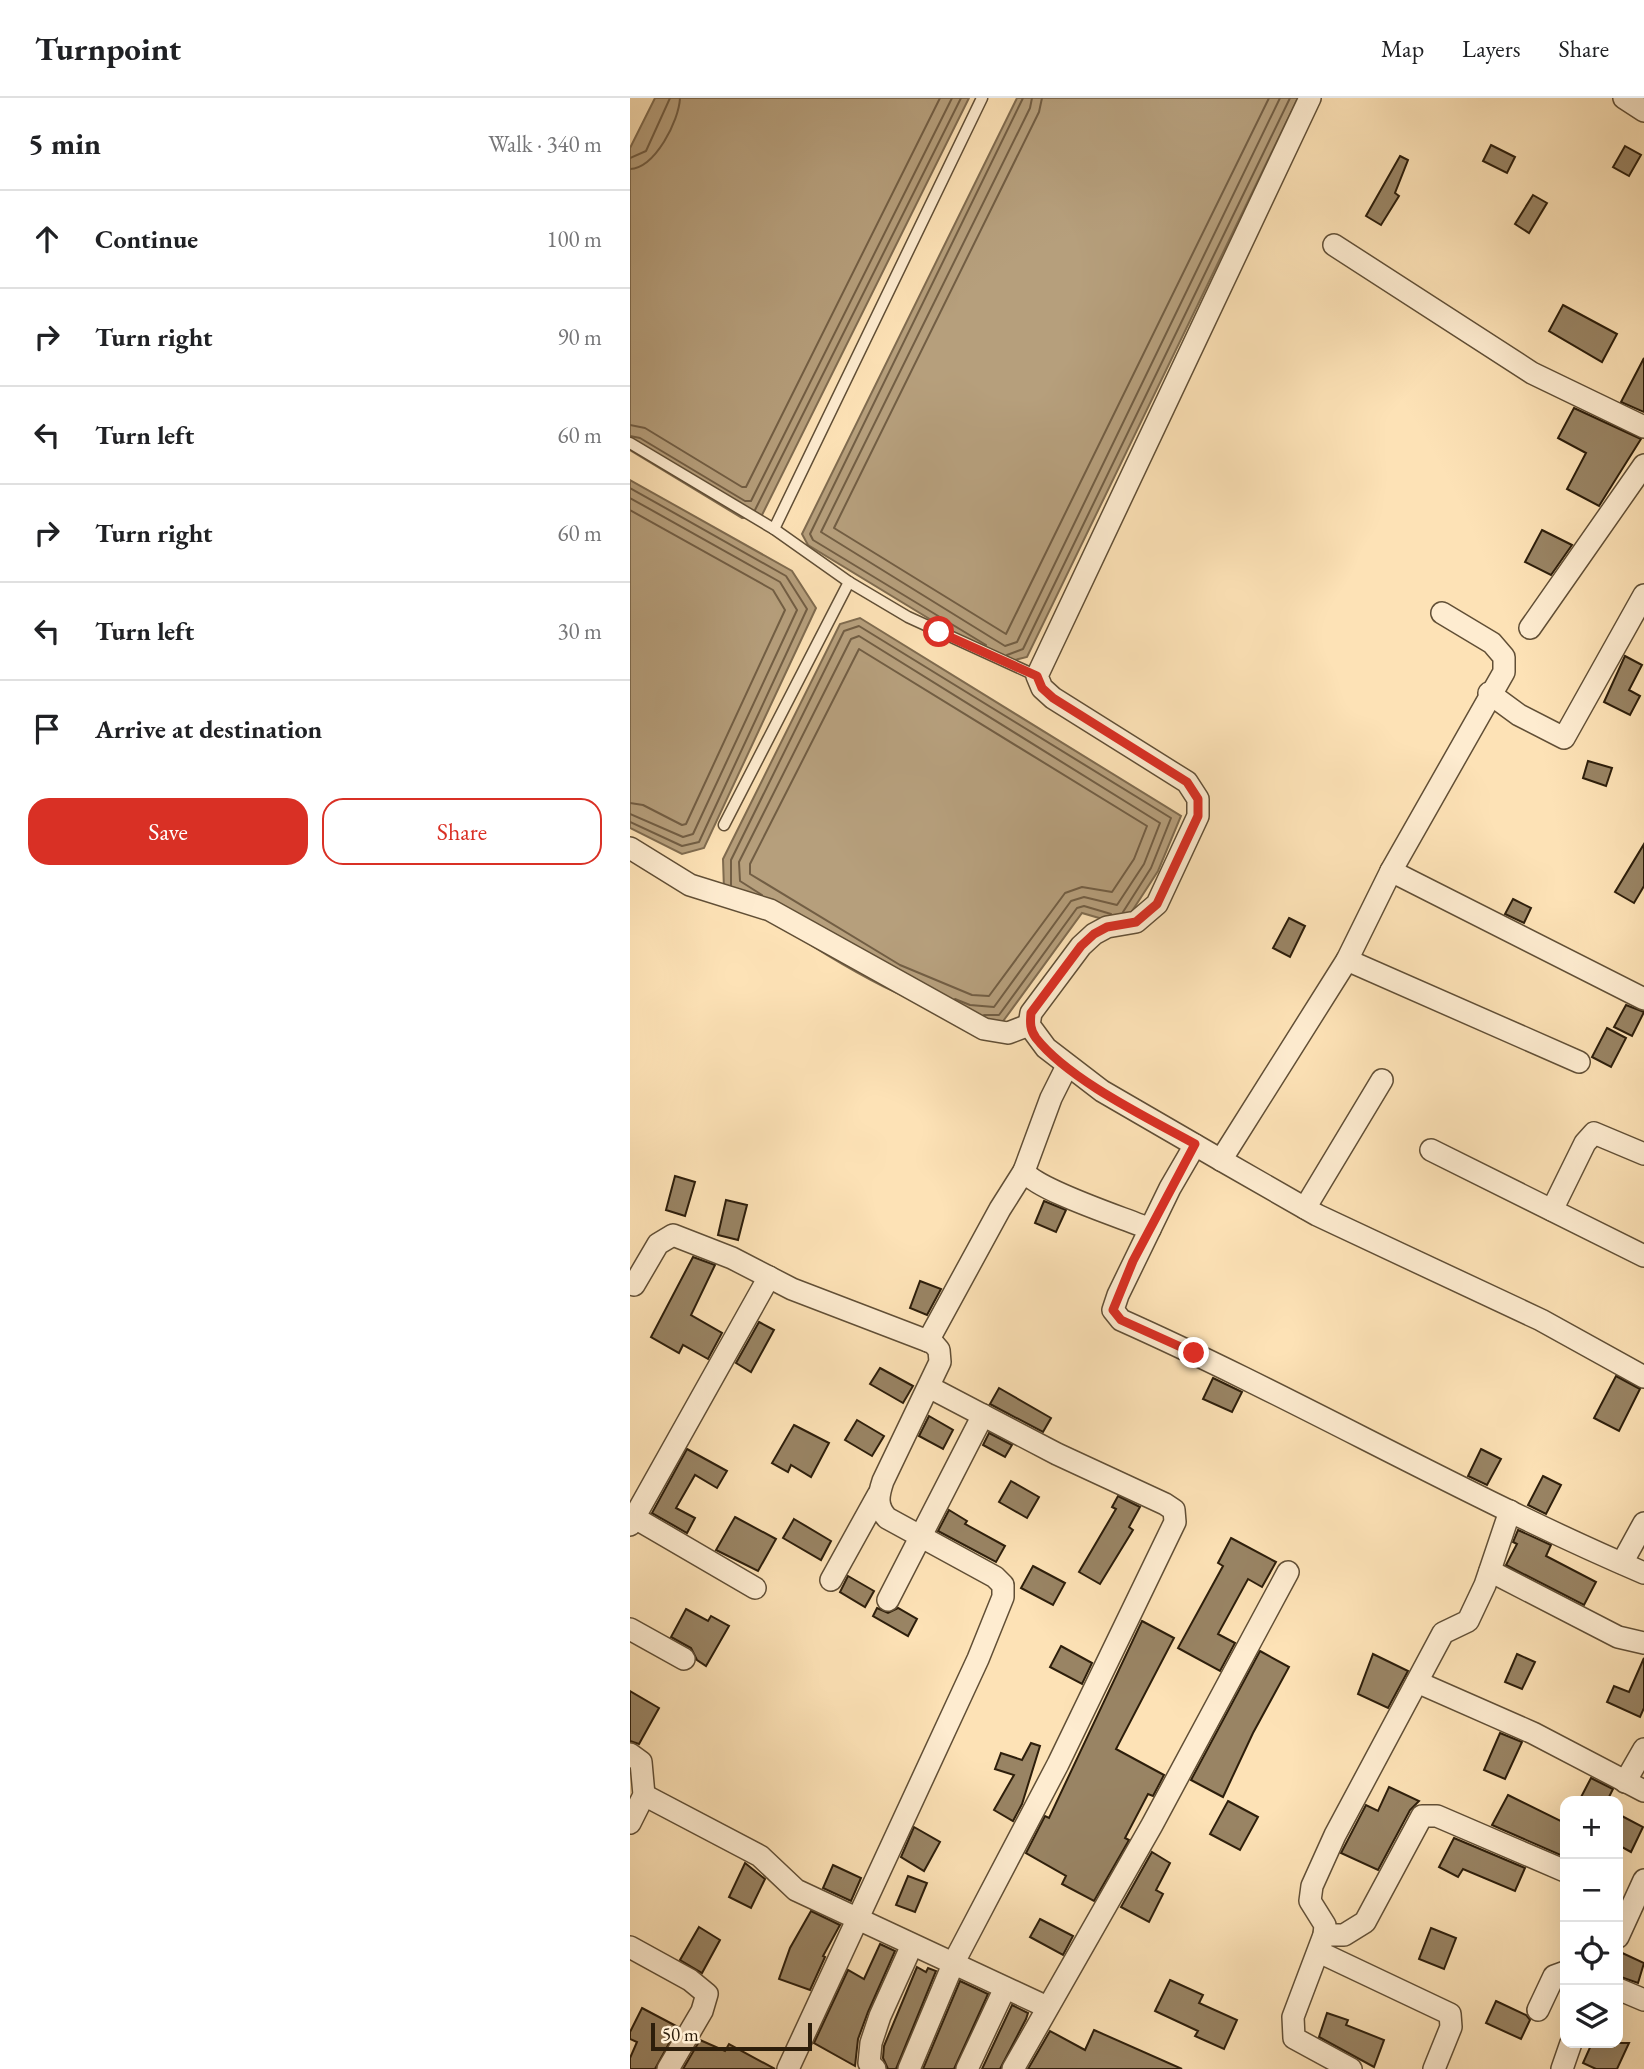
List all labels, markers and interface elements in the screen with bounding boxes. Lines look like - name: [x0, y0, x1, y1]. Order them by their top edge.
- text: Turnpoint: [35, 27, 181, 70]
- text: Map: [1381, 33, 1424, 64]
- text: Layers: [1462, 33, 1521, 64]
- text: Share: [1559, 33, 1609, 64]
- text: 5 min: [28, 124, 101, 163]
- text: Walk · 340 m: [488, 129, 602, 159]
- icon: ahead: [28, 220, 66, 258]
- text: Continue: [95, 222, 198, 256]
- text: 100 m: [546, 224, 602, 254]
- icon: right: [28, 318, 66, 356]
- text: Turn right: [95, 320, 213, 354]
- text: 90 m: [557, 322, 602, 352]
- icon: left: [28, 416, 66, 454]
- text: Turn left: [95, 418, 194, 452]
- text: 60 m: [557, 420, 602, 450]
- icon: right: [28, 514, 66, 552]
- text: Turn right: [95, 516, 213, 550]
- text: 60 m: [557, 518, 602, 548]
- icon: left: [28, 612, 66, 650]
- text: Turn left: [95, 614, 194, 648]
- text: 30 m: [557, 616, 602, 646]
- route start: [923, 616, 954, 647]
- icon: arrive: [28, 710, 66, 748]
- text: Arrive at destination: [95, 712, 322, 746]
- button: Save: [28, 798, 308, 865]
- button: Share: [322, 798, 602, 865]
- route end: [1178, 1337, 1209, 1368]
- map controls: [1560, 1796, 1623, 2048]
- button: +: [1560, 1796, 1623, 1859]
- button: −: [1560, 1859, 1623, 1922]
- button: locate: [1560, 1922, 1623, 1985]
- button: layers: [1560, 1985, 1623, 2048]
- scale bar: [651, 2020, 812, 2052]
- text: 50 m: [662, 2022, 699, 2047]

